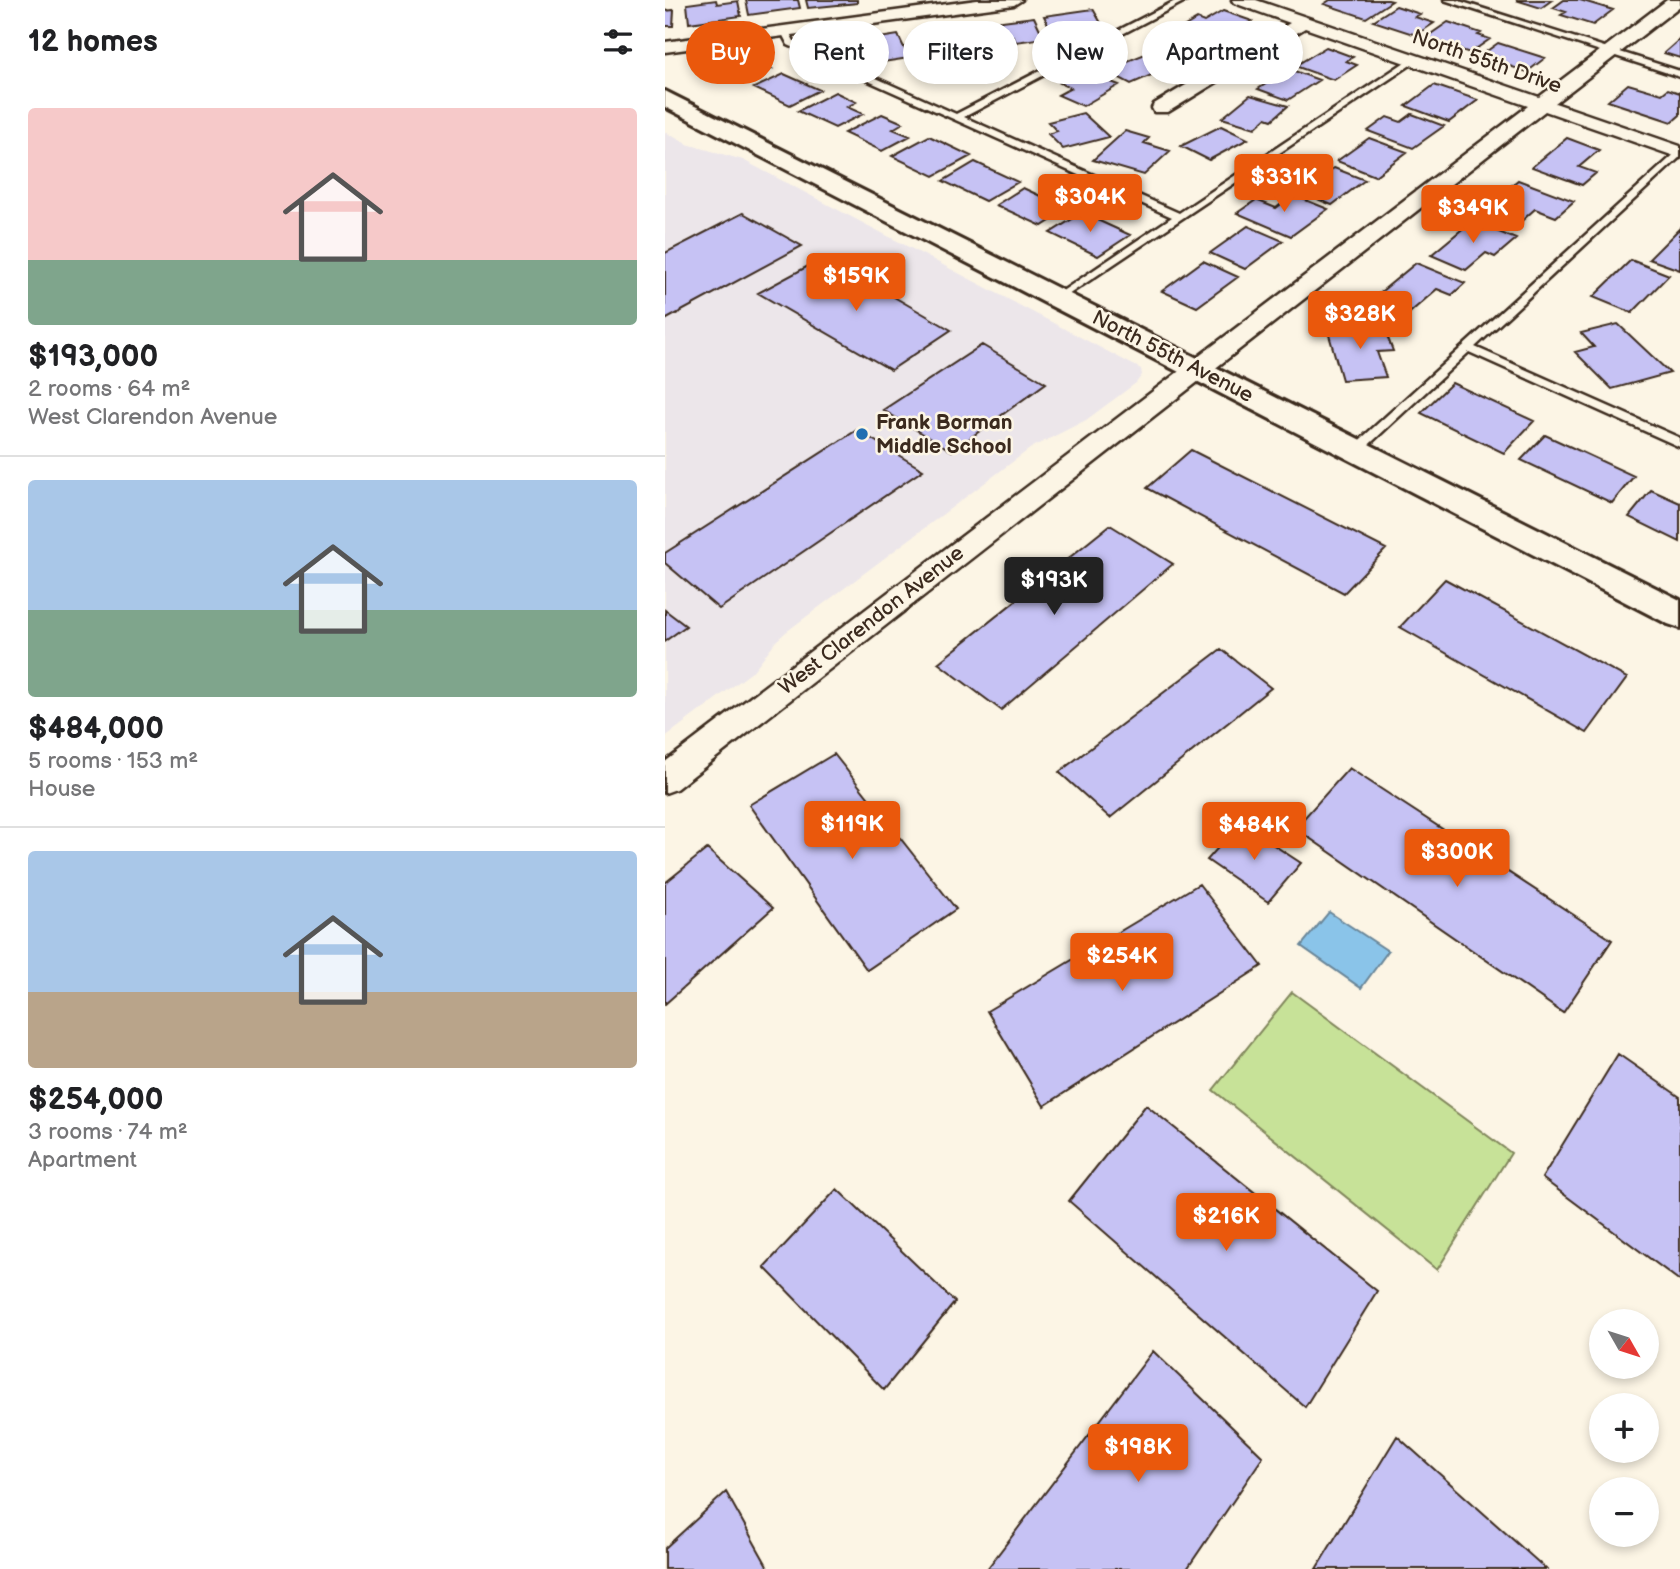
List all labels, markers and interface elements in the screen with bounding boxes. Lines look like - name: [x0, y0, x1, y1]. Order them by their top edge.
- chip: Buy: [686, 21, 775, 84]
- chip: Rent: [789, 21, 889, 84]
- chip: Filters: [903, 21, 1018, 84]
- chip: New: [1032, 21, 1128, 84]
- chip: Apartment: [1142, 21, 1303, 84]
- icon: filters: [599, 23, 637, 61]
- text: 12 homes: [28, 24, 158, 60]
- street label: North 55th Drive: [1409, 24, 1565, 99]
- icon: home: [270, 154, 396, 280]
- pin: $331K: [1235, 154, 1333, 214]
- text: $331K: [1250, 163, 1318, 191]
- pin: $304K: [1041, 174, 1139, 234]
- text: $304K: [1054, 183, 1126, 211]
- pin: $349K: [1424, 186, 1522, 245]
- text: $349K: [1437, 194, 1509, 222]
- pin: $159K: [807, 254, 905, 313]
- text: $159K: [822, 262, 890, 290]
- pin: $328K: [1311, 292, 1409, 351]
- text: $328K: [1324, 300, 1396, 328]
- street label: North 55th Avenue: [1088, 305, 1258, 408]
- text: $193,000: [28, 339, 158, 375]
- text: 2 rooms · 64 m²: [28, 375, 190, 403]
- text: West Clarendon Avenue: [28, 403, 277, 431]
- place label: Frank Borman Middle School: [876, 410, 1013, 459]
- marker: Frank Borman Middle School: [854, 426, 870, 442]
- icon: home: [270, 526, 396, 652]
- street label: West Clarendon Avenue: [774, 540, 969, 700]
- pin: $193K: [1005, 558, 1103, 617]
- text: $193K: [1020, 566, 1088, 594]
- text: $484,000: [28, 711, 164, 747]
- text: 5 rooms · 153 m²: [28, 747, 198, 775]
- text: House: [28, 775, 95, 803]
- pin: $119K: [803, 802, 901, 861]
- pin: $484K: [1205, 802, 1303, 862]
- text: $119K: [820, 810, 884, 838]
- text: $484K: [1218, 811, 1290, 839]
- pin: $300K: [1408, 830, 1506, 889]
- text: $300K: [1421, 838, 1493, 866]
- icon: home: [270, 897, 396, 1023]
- pin: $254K: [1073, 934, 1171, 993]
- text: $254K: [1086, 942, 1158, 970]
- text: $254,000: [28, 1082, 163, 1118]
- text: 3 rooms · 74 m²: [28, 1118, 188, 1146]
- text: Apartment: [28, 1146, 137, 1174]
- pin: $216K: [1177, 1194, 1275, 1253]
- text: $216K: [1192, 1202, 1260, 1230]
- north arrow: [1589, 1309, 1659, 1379]
- map controls: [1589, 1309, 1659, 1547]
- button: +: [1589, 1393, 1659, 1463]
- pin: $198K: [1089, 1424, 1187, 1484]
- text: $198K: [1104, 1433, 1172, 1461]
- button: −: [1589, 1477, 1659, 1547]

